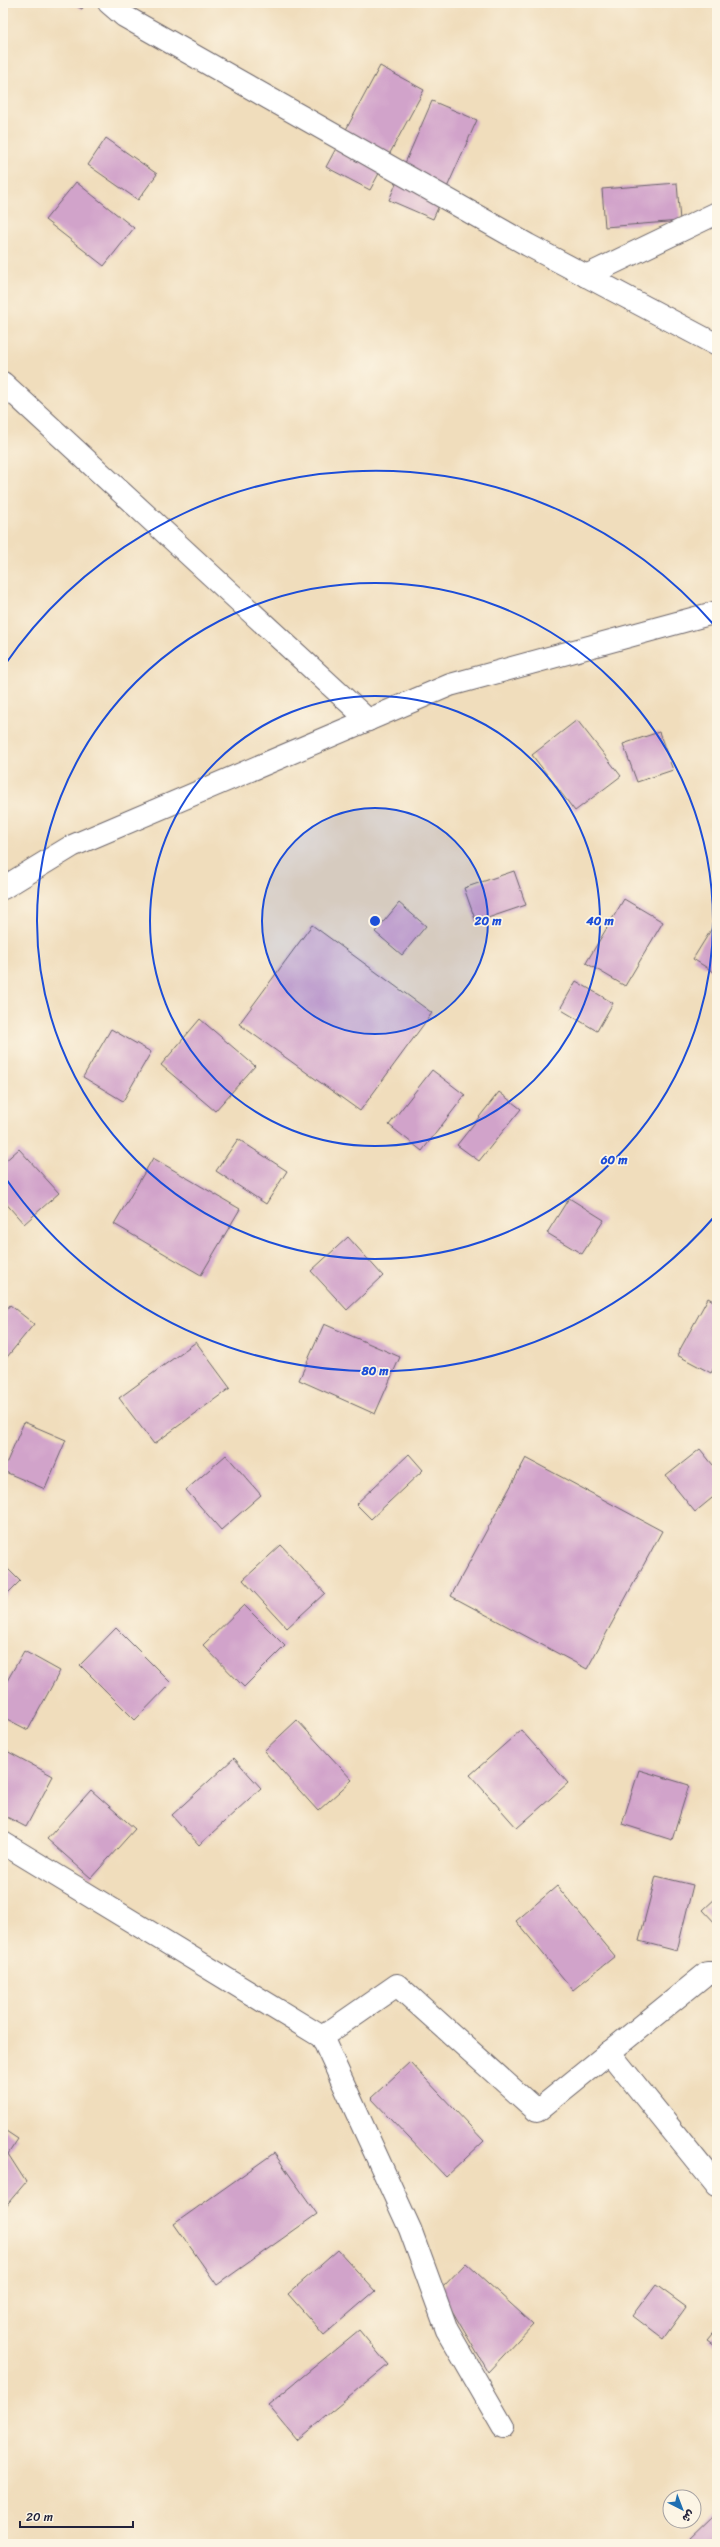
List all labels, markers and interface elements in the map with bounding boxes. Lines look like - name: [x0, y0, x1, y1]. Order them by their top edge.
- text: 20 m: [474, 910, 502, 932]
- text: 40 m: [585, 910, 614, 932]
- centre of rings: [368, 914, 382, 928]
- text: 60 m: [600, 1149, 628, 1171]
- text: 80 m: [360, 1360, 389, 1382]
- north arrow: [662, 2489, 702, 2529]
- scale bar: [20, 2503, 133, 2529]
- text: ش: [678, 2505, 699, 2527]
- text: 20 m: [26, 2506, 53, 2528]

